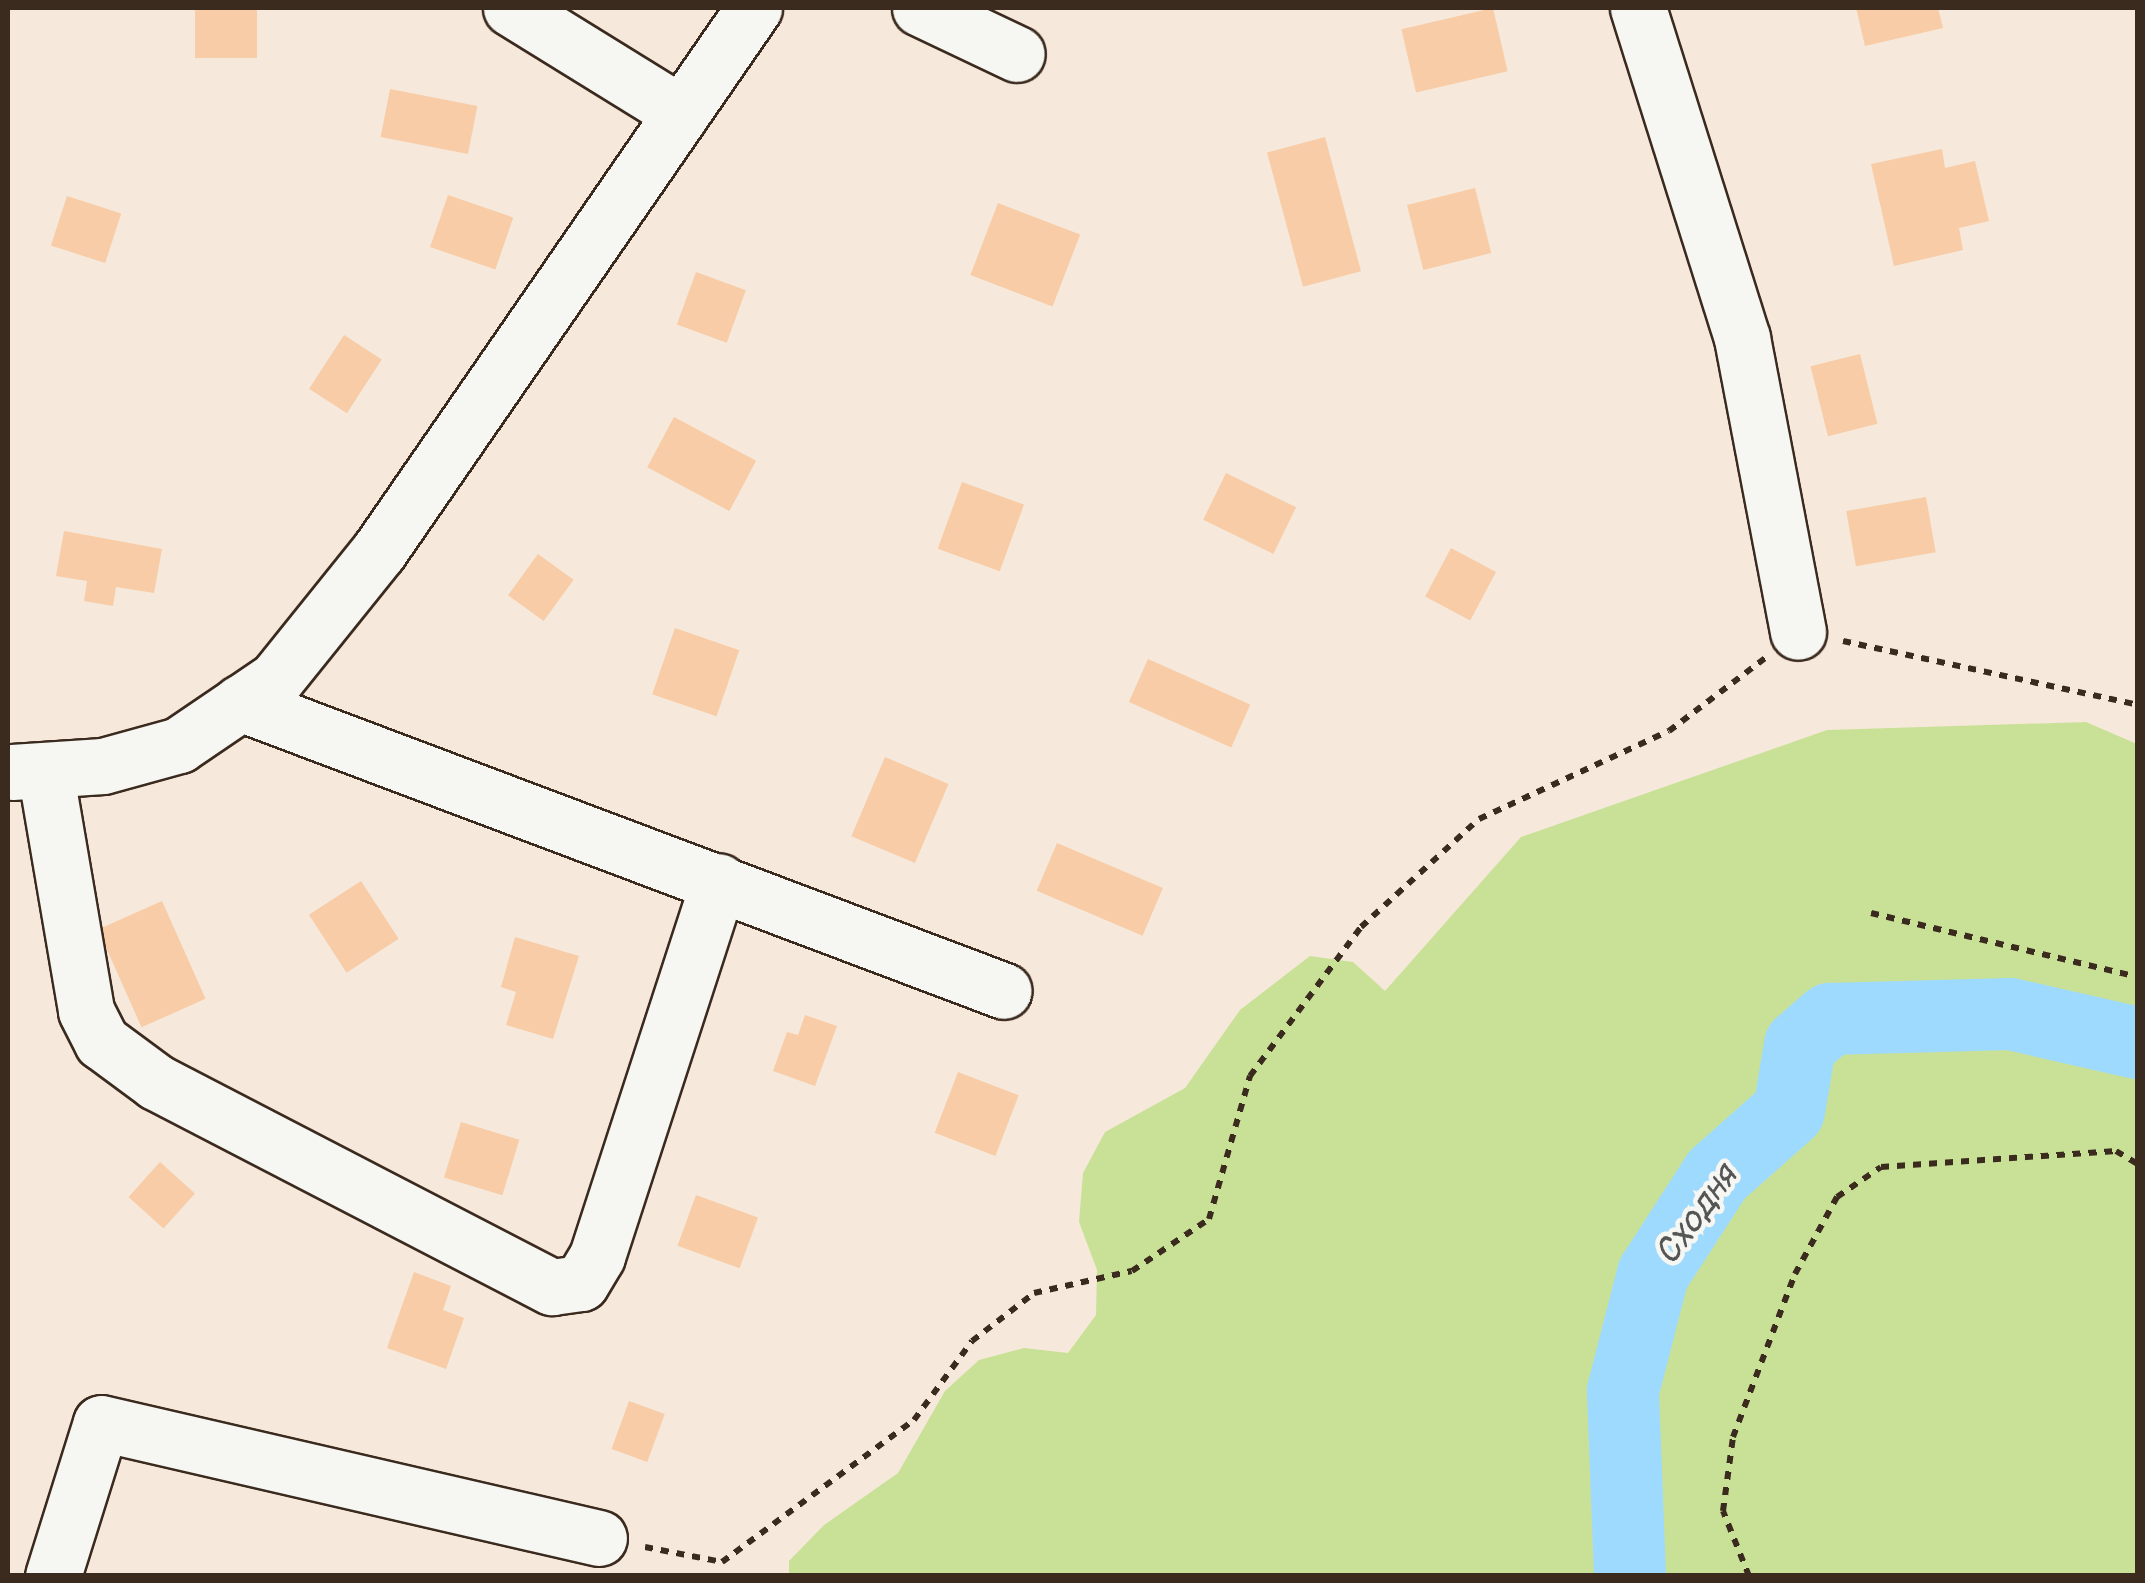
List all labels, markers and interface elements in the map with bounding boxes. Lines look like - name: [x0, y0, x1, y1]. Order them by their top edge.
- water label: Сходня: [1646, 1157, 1746, 1273]

